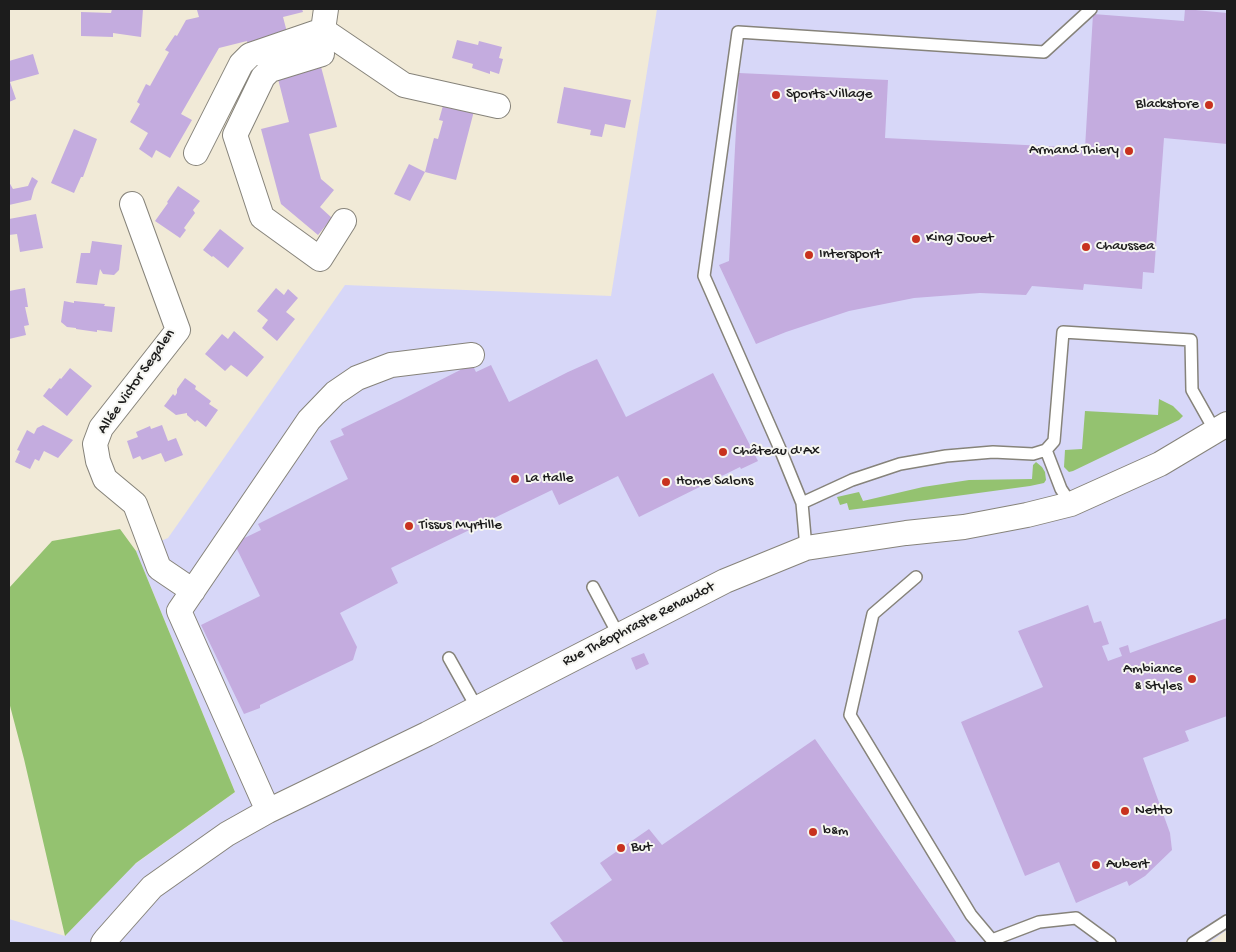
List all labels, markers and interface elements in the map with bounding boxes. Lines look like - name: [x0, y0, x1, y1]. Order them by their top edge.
- place label: Sports-Village: [786, 86, 873, 104]
- marker: Sports-Village: [770, 89, 782, 101]
- place label: Blackstore: [1135, 96, 1199, 114]
- marker: Blackstore: [1203, 99, 1215, 111]
- place label: Armand Thiery: [1029, 142, 1119, 160]
- marker: Armand Thiery: [1123, 145, 1135, 157]
- place label: King Jouet: [926, 230, 993, 248]
- marker: King Jouet: [910, 233, 922, 245]
- place label: Chaussea: [1096, 238, 1155, 256]
- marker: Chaussea: [1080, 241, 1092, 253]
- place label: Intersport: [819, 246, 881, 264]
- marker: Intersport: [803, 249, 815, 261]
- street label: Allée Victor Segalen: [94, 326, 180, 438]
- place label: Château d'Ax: [733, 443, 820, 461]
- marker: Château d'Ax: [717, 446, 729, 458]
- place label: La Halle: [525, 470, 574, 488]
- marker: La Halle: [509, 473, 521, 485]
- place label: Home Salons: [676, 473, 753, 491]
- marker: Home Salons: [660, 476, 672, 488]
- place label: Tissus Myrtille: [419, 517, 502, 535]
- marker: Tissus Myrtille: [403, 520, 415, 532]
- street label: Rue Théophraste Renaudot: [560, 579, 718, 671]
- place label: Ambiance & Styles: [1123, 661, 1182, 696]
- marker: Ambiance & Styles: [1186, 673, 1198, 685]
- place label: Netto: [1135, 802, 1173, 820]
- marker: Netto: [1119, 805, 1131, 817]
- place label: b&m: [823, 823, 848, 841]
- marker: b&m: [807, 826, 819, 838]
- place label: But: [631, 839, 652, 857]
- marker: But: [615, 842, 627, 854]
- place label: Aubert: [1106, 856, 1149, 874]
- marker: Aubert: [1090, 859, 1102, 871]

